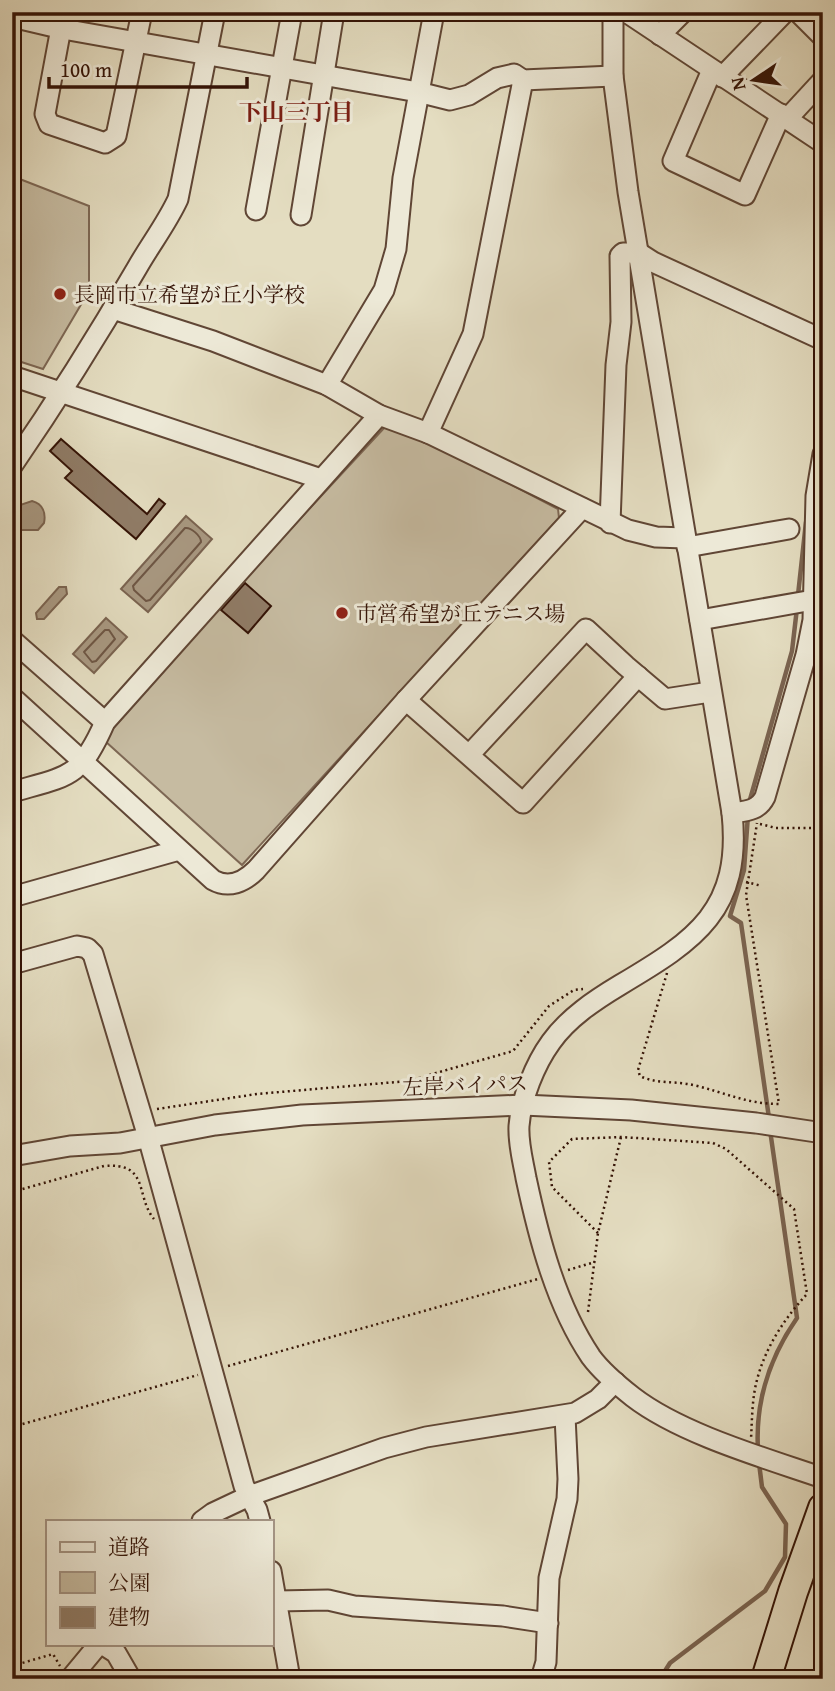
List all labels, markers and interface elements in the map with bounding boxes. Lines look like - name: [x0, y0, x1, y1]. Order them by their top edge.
- scale bar: [49, 46, 247, 90]
- north arrow: [720, 46, 790, 116]
- text: 100 m: [60, 54, 112, 85]
- text: N: [722, 74, 753, 93]
- district label: 下山三丁目: [239, 95, 354, 128]
- place label: 長岡市立希望が丘小学校: [74, 279, 305, 310]
- marker: 長岡市立希望が丘小学校: [52, 286, 68, 302]
- place label: 市営希望が丘テニス場: [356, 598, 565, 629]
- marker: 市営希望が丘テニス場: [334, 605, 350, 621]
- street label: 左岸バイパス: [402, 1067, 528, 1103]
- legend: [46, 1520, 273, 1646]
- text: 道路: [108, 1531, 150, 1562]
- text: 公園: [108, 1567, 150, 1598]
- text: 建物: [108, 1601, 150, 1632]

